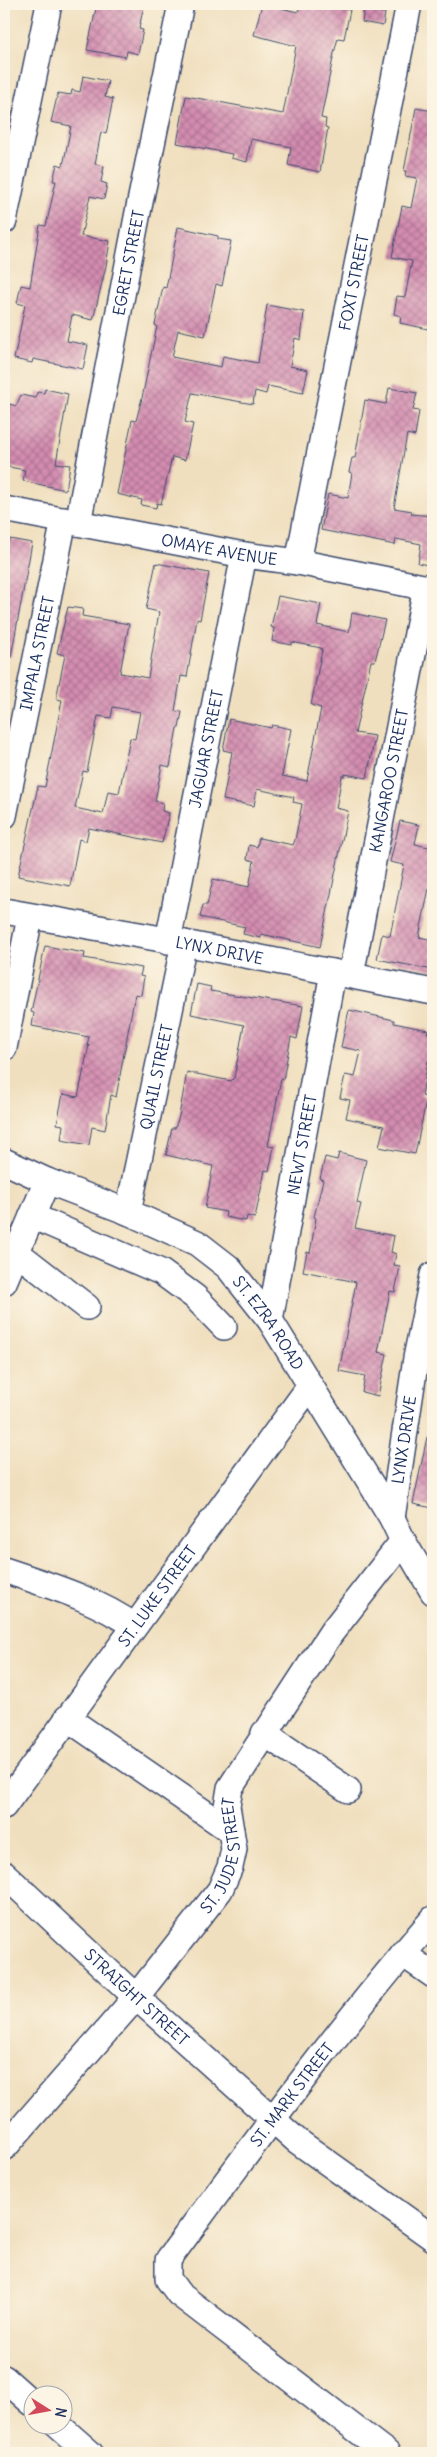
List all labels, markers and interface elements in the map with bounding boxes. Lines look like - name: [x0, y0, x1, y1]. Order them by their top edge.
- street label: EGRET STREET: [108, 208, 148, 317]
- street label: FOXT STREET: [334, 233, 373, 332]
- street label: OMAYE AVENUE: [159, 529, 279, 569]
- street label: IMPALA STREET: [16, 594, 58, 713]
- street label: JAGUAR STREET: [184, 688, 227, 809]
- street label: KANGAROO STREET: [365, 707, 412, 854]
- street label: LYNX DRIVE: [174, 932, 265, 968]
- street label: QUAIL STREET: [135, 1022, 177, 1132]
- street label: NEWT STREET: [283, 1093, 321, 1197]
- street label: ST. EZRA ROAD: [229, 1271, 308, 1374]
- street label: LYNX DRIVE: [387, 1394, 420, 1485]
- street label: ST. LUKE STREET: [114, 1541, 201, 1650]
- street label: ST. JUDE STREET: [196, 1796, 244, 1917]
- street label: STRAIGHT STREET: [80, 1944, 193, 2050]
- street label: ST. MARK STREET: [246, 2039, 338, 2150]
- north arrow: [22, 2384, 72, 2434]
- text: N: [51, 2406, 71, 2419]

